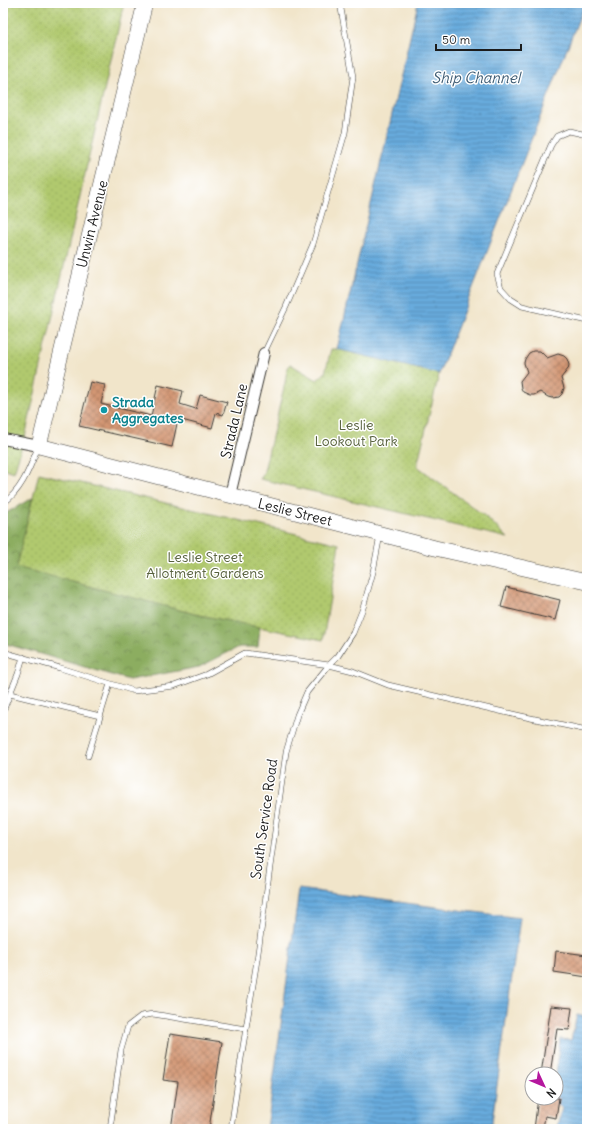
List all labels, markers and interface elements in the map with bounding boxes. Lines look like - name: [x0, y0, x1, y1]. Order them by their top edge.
- scale bar: [436, 26, 521, 52]
- text: 50 m: [442, 32, 471, 47]
- water label: Ship Channel: [432, 68, 523, 87]
- street label: Unwin Avenue: [72, 178, 112, 270]
- street label: Strada Lane: [217, 382, 251, 460]
- place label: Strada Aggregates: [112, 393, 184, 427]
- marker: Strada Aggregates: [99, 405, 109, 415]
- park label: Leslie Lookout Park: [314, 416, 398, 450]
- street label: Leslie Street: [256, 494, 334, 530]
- park label: Leslie Street Allotment Gardens: [146, 548, 264, 582]
- street label: South Service Road: [247, 758, 281, 880]
- north arrow: [524, 1066, 564, 1106]
- text: N: [544, 1085, 559, 1101]

